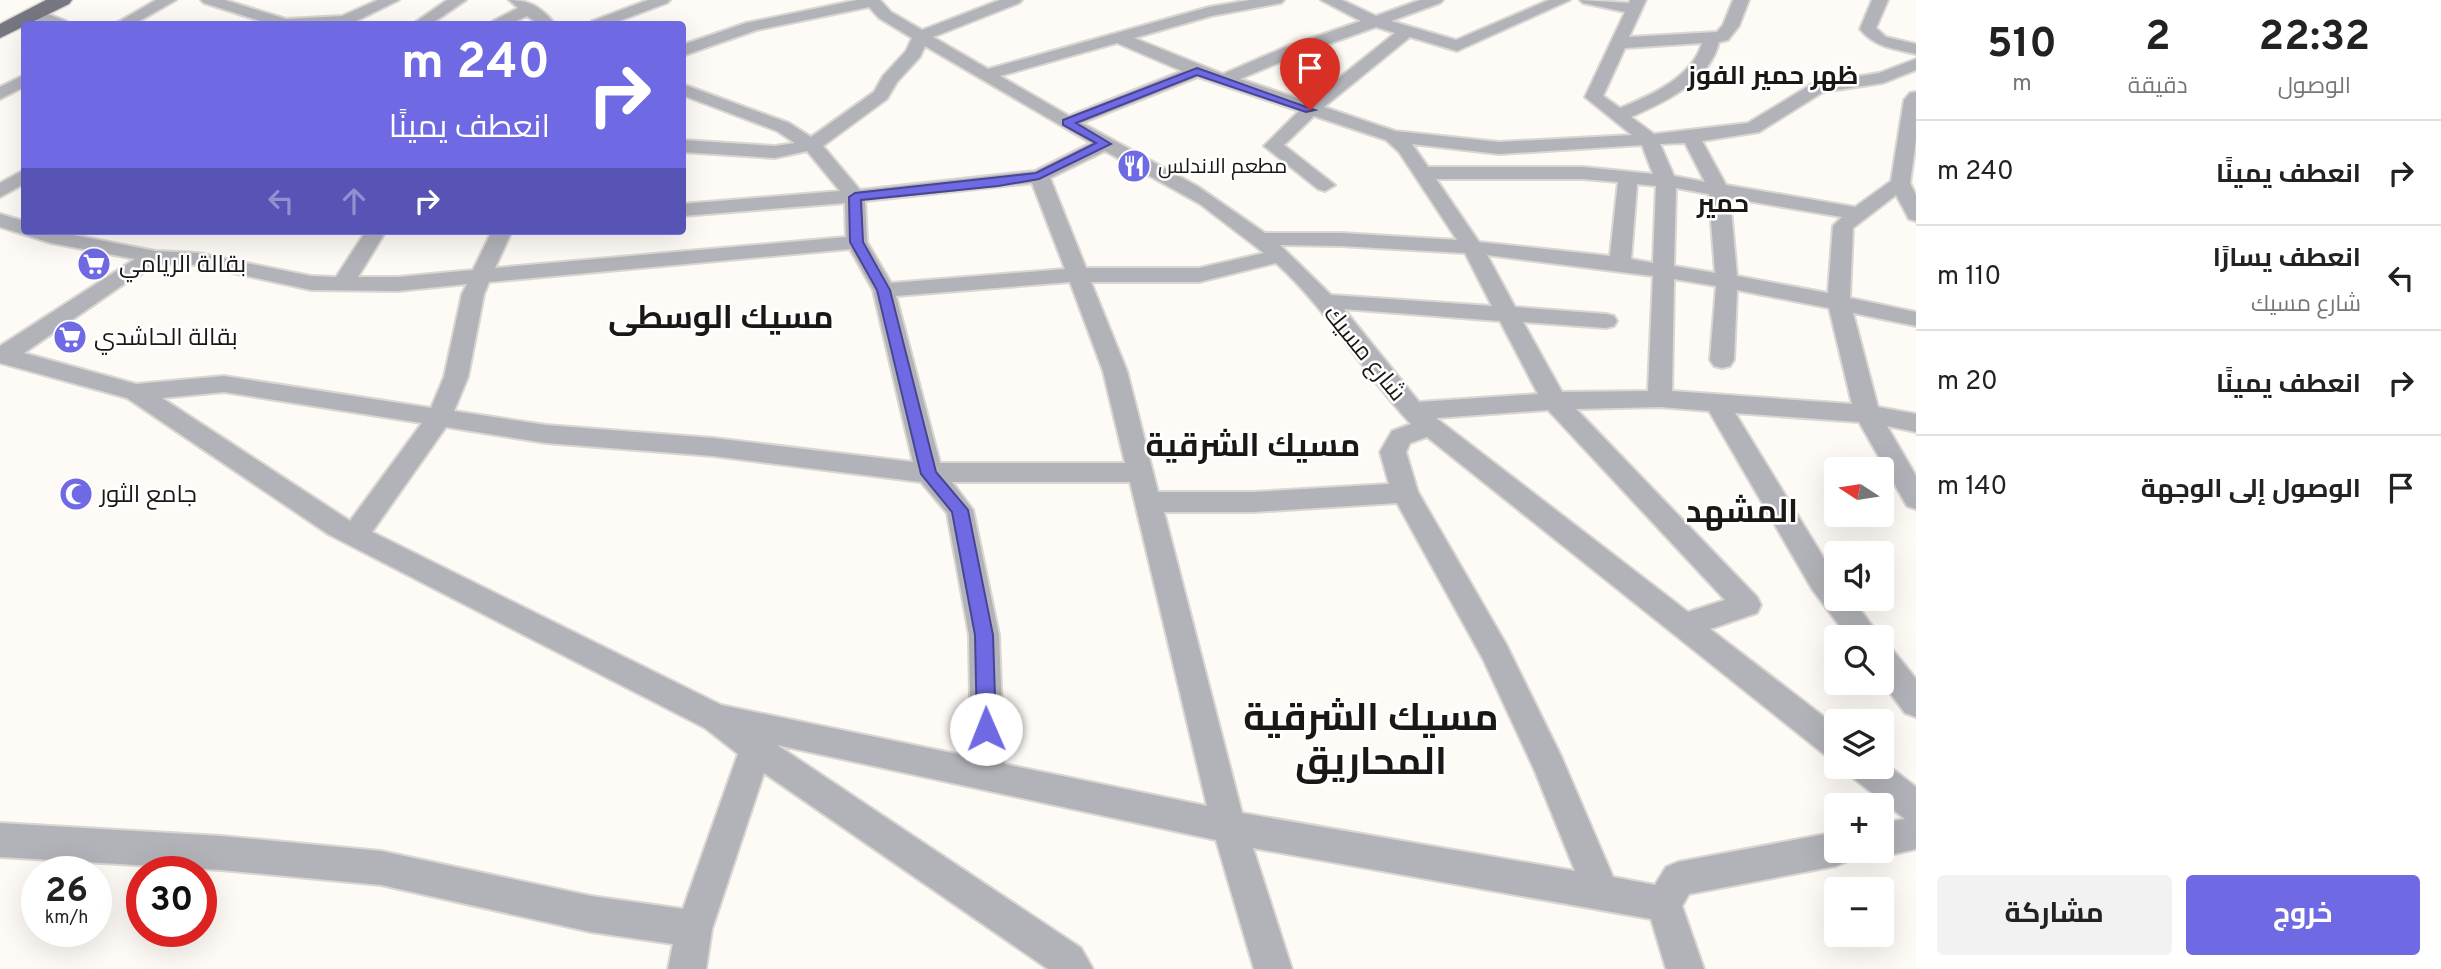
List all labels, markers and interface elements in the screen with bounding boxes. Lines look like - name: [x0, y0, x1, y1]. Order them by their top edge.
- text: 2: [2145, 12, 2171, 65]
- text: 22:32: [2259, 12, 2370, 65]
- text: 510: [1987, 19, 2057, 72]
- text: 240 m: [401, 34, 550, 96]
- pin: [1280, 38, 1340, 110]
- icon: right: [574, 49, 665, 140]
- icon: arrive: [1291, 49, 1329, 87]
- district label: ظهر حمير الفوز: [1687, 61, 1858, 94]
- text: m: [2012, 70, 2032, 99]
- text: دقيقة: [2128, 73, 2188, 102]
- text: الوصول: [2278, 73, 2351, 102]
- text: انعطف يمينًا: [389, 109, 550, 149]
- restaurant icon: مطعم الاندلس: [1115, 147, 1153, 185]
- place label: مطعم الاندلس: [1158, 154, 1287, 181]
- icon: right: [2382, 154, 2420, 192]
- text: 240 m: [1937, 156, 2014, 189]
- text: انعطف يمينًا: [2216, 159, 2361, 192]
- icon: left: [262, 182, 300, 220]
- icon: ahead: [335, 182, 373, 220]
- icon: right: [408, 182, 446, 220]
- district label: حمير: [1696, 189, 1749, 222]
- text: انعطف يسارًا: [2213, 243, 2361, 276]
- supermarket icon: بقالة الريامي: [75, 245, 113, 283]
- place label: بقالة الريامي: [119, 251, 246, 283]
- icon: left: [2382, 259, 2420, 297]
- text: 110 m: [1937, 261, 2001, 294]
- text: شارع مسيك: [2251, 291, 2361, 320]
- district label: مسيك الوسطى: [608, 300, 834, 340]
- street label: شارع مسيك: [1316, 300, 1411, 408]
- supermarket icon: بقالة الحاشدي: [51, 318, 89, 356]
- place label: بقالة الحاشدي: [94, 324, 238, 355]
- icon: right: [2382, 364, 2420, 402]
- text: 20 m: [1937, 366, 1998, 399]
- text: انعطف يمينًا: [2216, 369, 2361, 402]
- district label: مسيك الشرقية: [1145, 428, 1361, 468]
- north arrow: [1824, 457, 1894, 527]
- map controls: [1824, 457, 1894, 947]
- icon: arrive: [2382, 469, 2420, 507]
- text: 140 m: [1937, 471, 2007, 504]
- text: الوصول إلى الوجهة: [2141, 474, 2361, 507]
- mosque icon: جامع الثور: [57, 475, 95, 513]
- place label: جامع الثور: [98, 481, 197, 511]
- district label: المشهد: [1686, 494, 1798, 534]
- button: sound: [1824, 541, 1894, 611]
- button: search: [1824, 625, 1894, 695]
- position arrow: [949, 692, 1023, 766]
- district label: مسيك الشرقية المحاريق: [1243, 696, 1499, 789]
- button: layers: [1824, 709, 1894, 779]
- button: +: [1824, 793, 1894, 863]
- speed limit sign: 30: [126, 856, 217, 947]
- text: 26: [45, 870, 88, 914]
- button: مشاركة: [1937, 875, 2172, 955]
- button: خروج: [2186, 875, 2420, 955]
- button: −: [1824, 877, 1894, 947]
- text: km/h: [45, 907, 88, 930]

